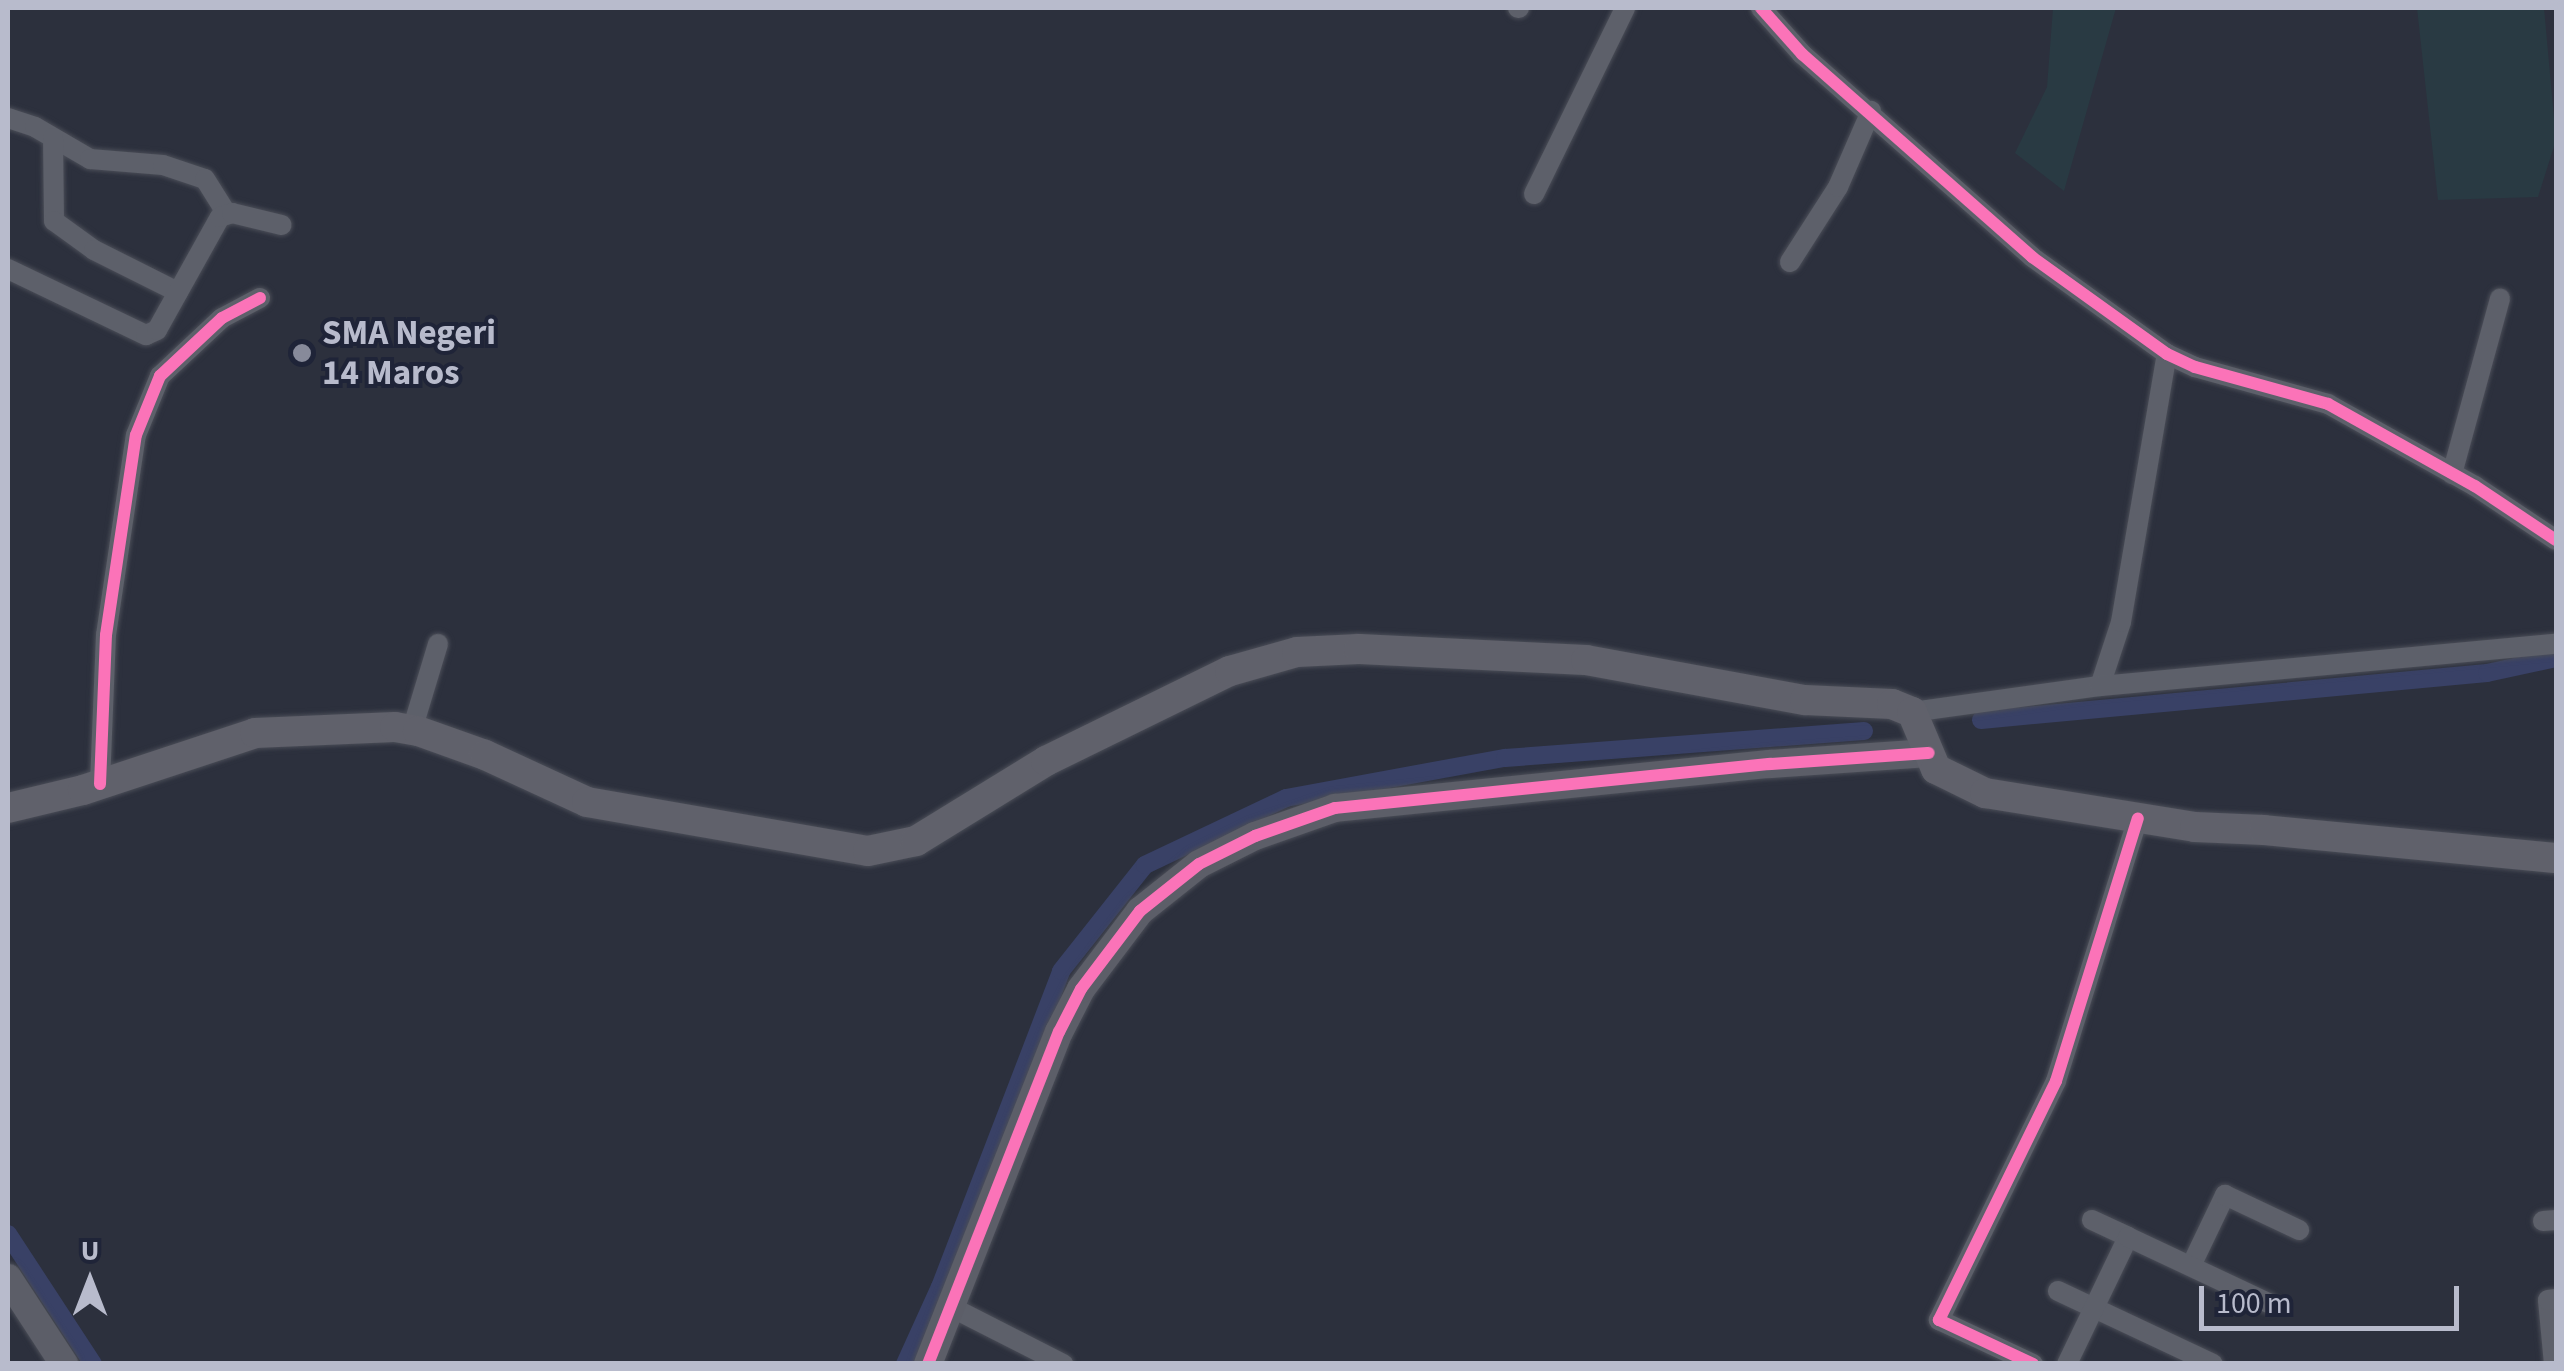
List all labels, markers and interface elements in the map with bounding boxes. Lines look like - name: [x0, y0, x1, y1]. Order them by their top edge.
- place label: SMA Negeri 14 Maros: [322, 312, 496, 394]
- marker: SMA Negeri 14 Maros: [291, 342, 313, 364]
- north arrow: [40, 1231, 140, 1331]
- text: U: [81, 1231, 99, 1271]
- scale bar: [2204, 1266, 2464, 1328]
- text: 100 m: [2216, 1282, 2292, 1325]

